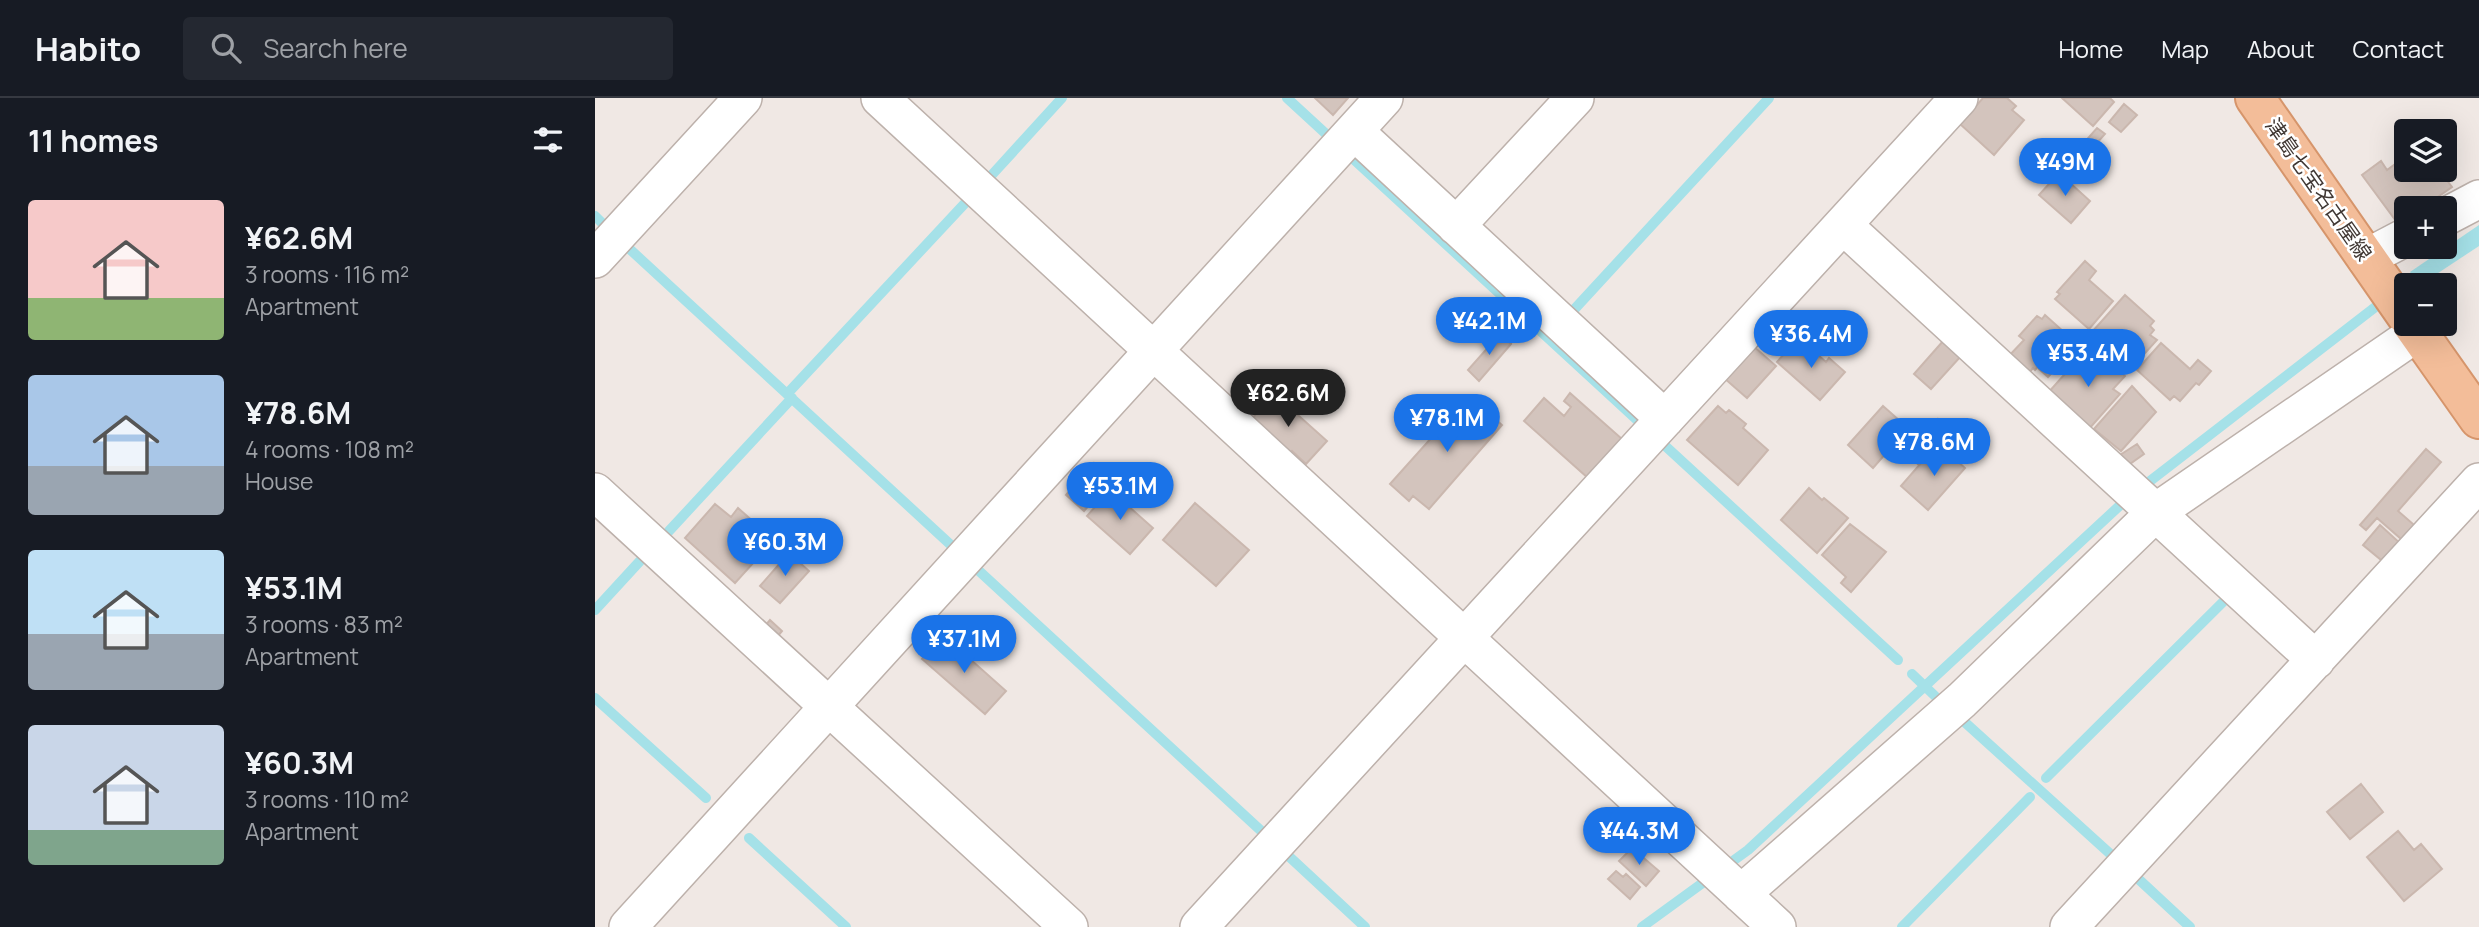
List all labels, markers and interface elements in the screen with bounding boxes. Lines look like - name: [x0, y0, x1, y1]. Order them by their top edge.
- search box: [183, 17, 673, 80]
- text: Habito: [35, 26, 141, 71]
- icon: search: [207, 29, 245, 67]
- text: Search here: [263, 30, 408, 66]
- text: Home: [2058, 32, 2123, 65]
- text: Map: [2161, 32, 2209, 65]
- text: About: [2247, 32, 2315, 65]
- text: Contact: [2353, 32, 2444, 65]
- street label: 津島七宝名古屋線: [2259, 112, 2379, 266]
- map controls: [2394, 119, 2457, 336]
- button: layers: [2394, 119, 2457, 182]
- text: 11 homes: [28, 120, 159, 161]
- icon: filters: [529, 121, 567, 159]
- pin: ¥49M: [2024, 139, 2106, 198]
- text: ¥49M: [2035, 145, 2095, 177]
- button: +: [2394, 196, 2457, 259]
- text: ¥62.6M: [245, 217, 353, 258]
- icon: home: [84, 228, 168, 312]
- text: 3 rooms · 116 m²: [245, 258, 409, 290]
- button: −: [2394, 273, 2457, 336]
- text: Apartment: [245, 290, 359, 322]
- pin: ¥42.1M: [1432, 298, 1546, 357]
- text: ¥42.1M: [1452, 304, 1526, 336]
- pin: ¥36.4M: [1754, 310, 1868, 370]
- text: ¥36.4M: [1770, 317, 1852, 349]
- pin: ¥53.4M: [2031, 330, 2145, 389]
- text: ¥53.4M: [2047, 336, 2129, 368]
- pin: ¥62.6M: [1231, 370, 1345, 429]
- text: ¥62.6M: [1247, 376, 1330, 408]
- text: ¥78.6M: [245, 392, 351, 433]
- pin: ¥78.1M: [1390, 394, 1504, 454]
- text: ¥78.1M: [1410, 401, 1484, 433]
- icon: home: [84, 403, 168, 487]
- pin: ¥78.6M: [1877, 418, 1991, 478]
- text: ¥78.6M: [1893, 425, 1975, 457]
- text: 4 rooms · 108 m²: [245, 433, 414, 465]
- pin: ¥53.1M: [1063, 462, 1177, 522]
- text: House: [245, 465, 314, 497]
- text: ¥53.1M: [1083, 469, 1157, 501]
- pin: ¥60.3M: [728, 518, 842, 578]
- text: ¥60.3M: [743, 525, 827, 557]
- text: ¥53.1M: [245, 567, 343, 608]
- icon: home: [84, 578, 168, 662]
- text: 3 rooms · 83 m²: [245, 608, 403, 640]
- pin: ¥37.1M: [907, 616, 1021, 675]
- text: ¥37.1M: [927, 622, 1001, 654]
- text: Apartment: [245, 640, 359, 672]
- text: ¥60.3M: [245, 742, 354, 783]
- icon: home: [84, 753, 168, 837]
- text: 3 rooms · 110 m²: [245, 783, 409, 815]
- pin: ¥44.3M: [1582, 808, 1696, 867]
- text: ¥44.3M: [1599, 814, 1679, 846]
- text: Apartment: [245, 815, 359, 847]

